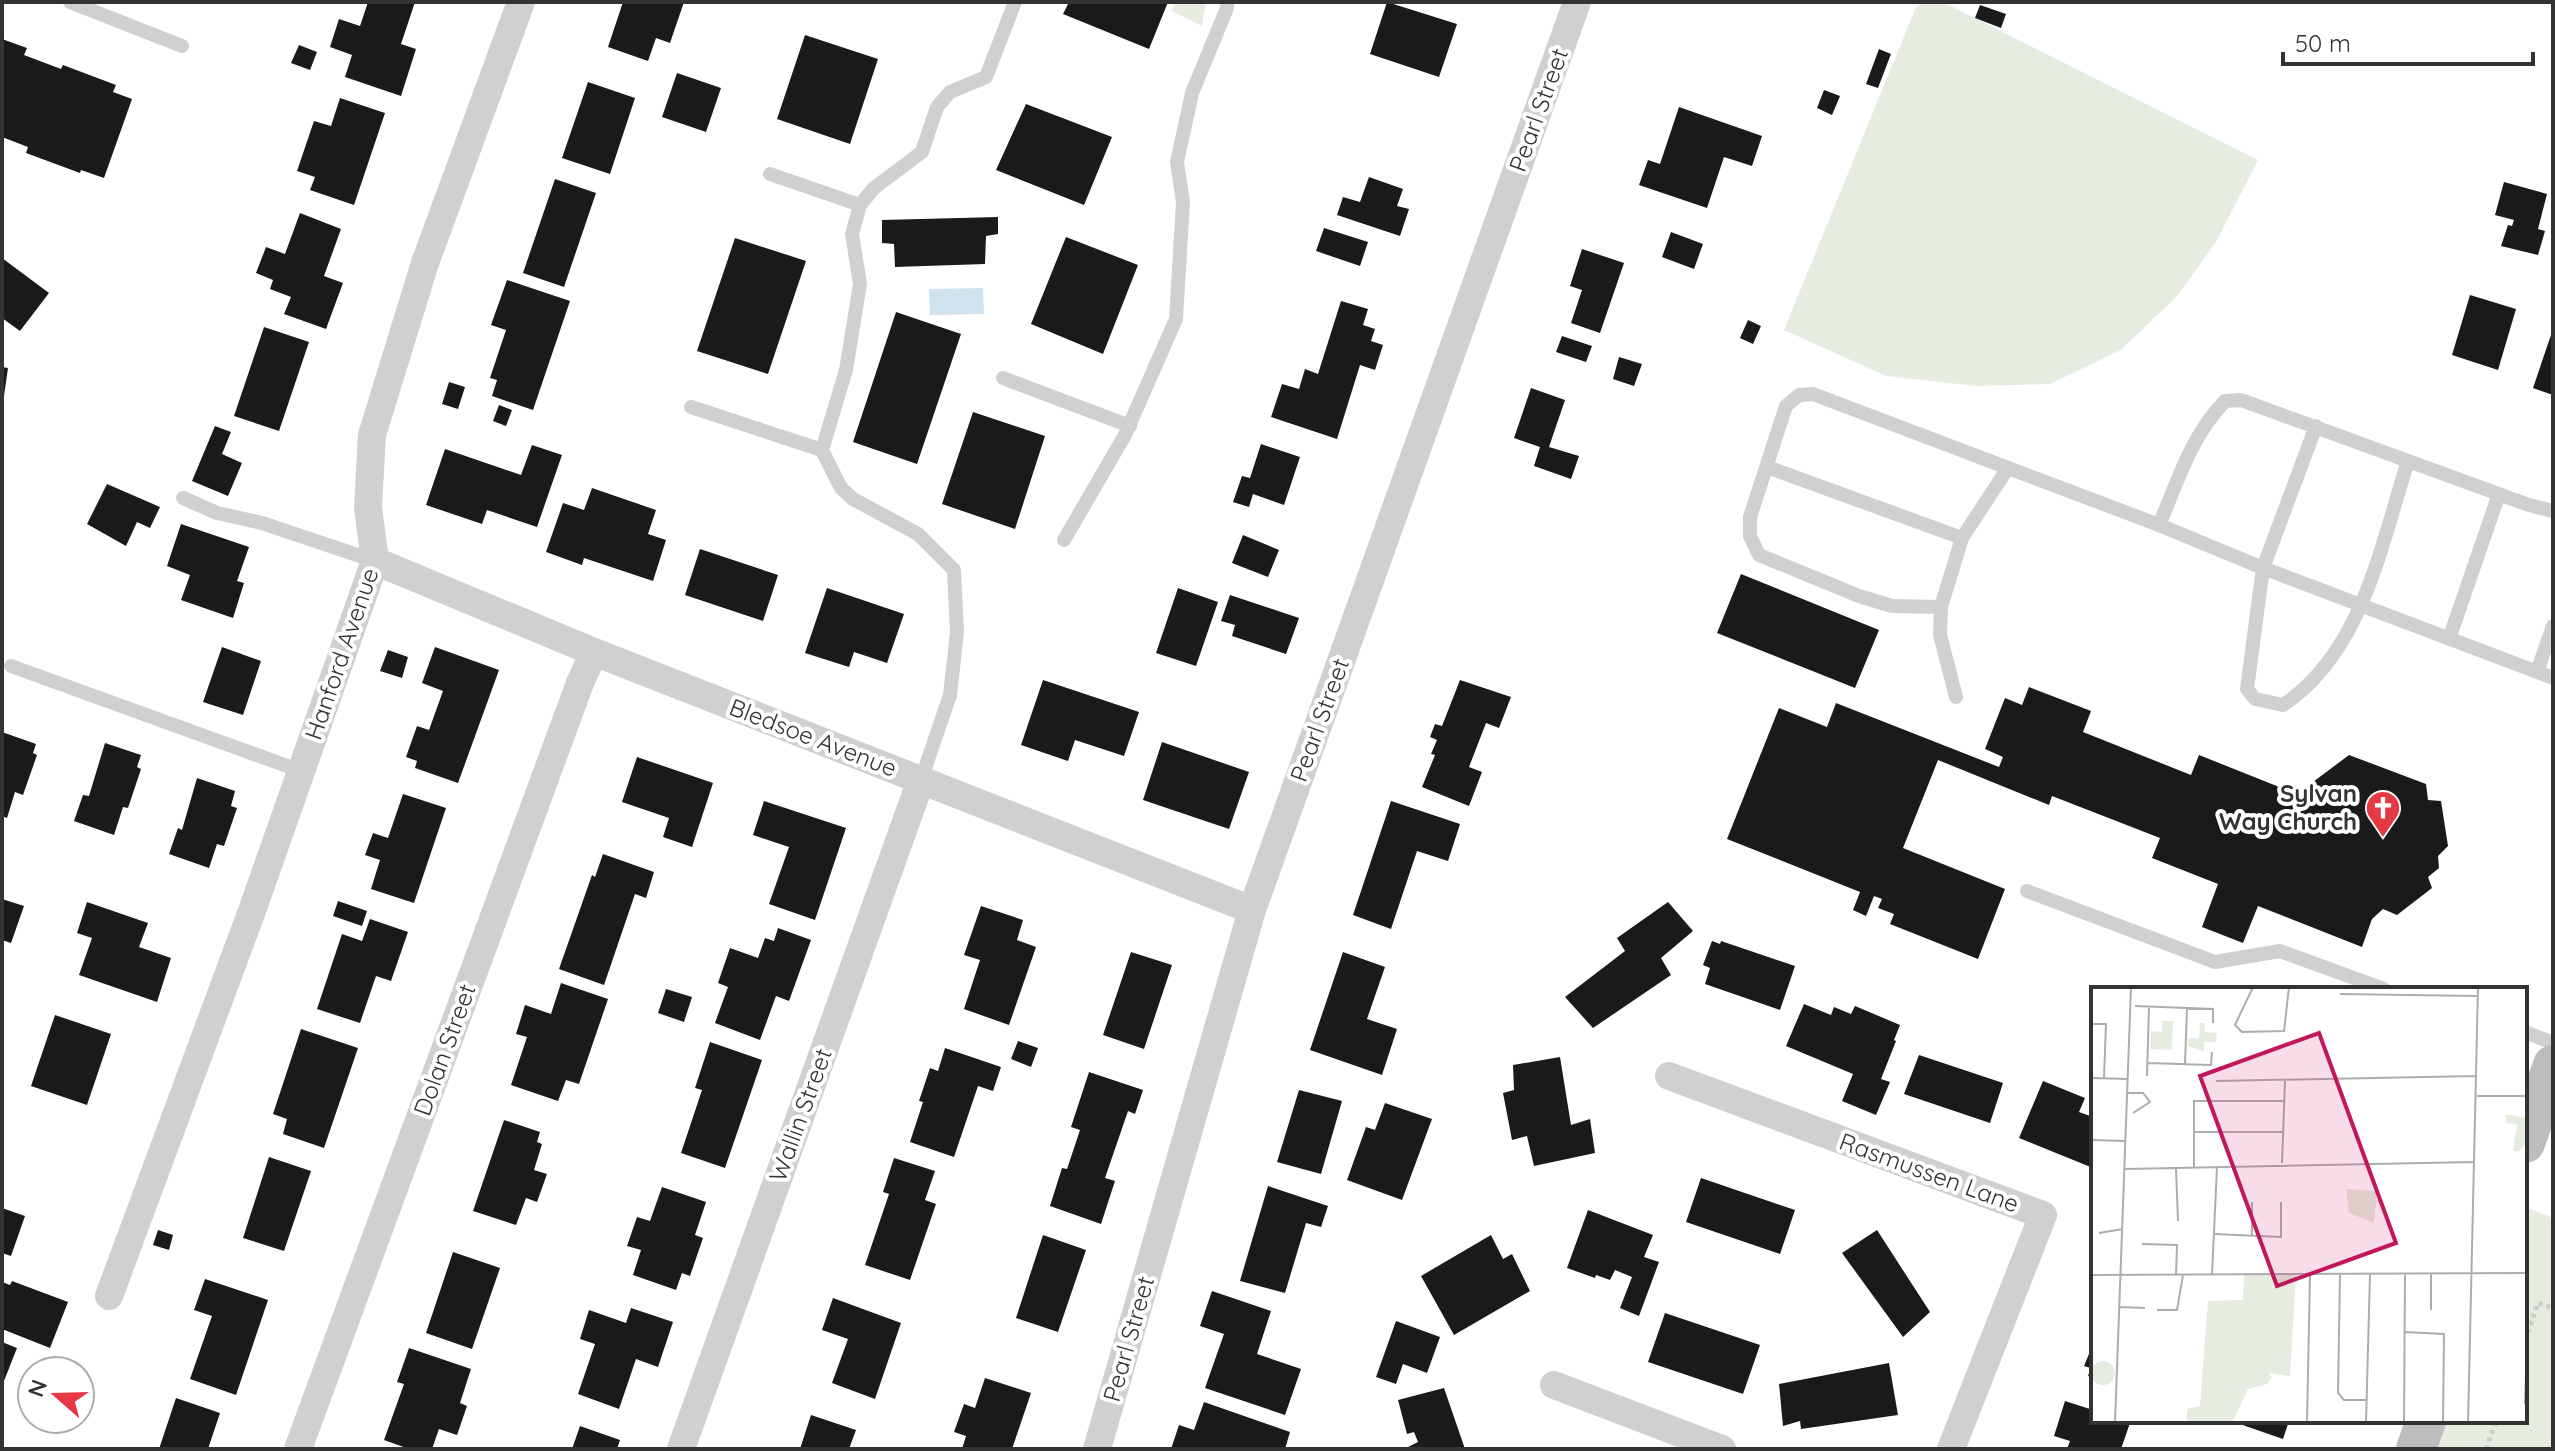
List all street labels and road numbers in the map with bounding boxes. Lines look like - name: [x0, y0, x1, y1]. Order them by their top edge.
- street label: Pearl Street: [1502, 44, 1574, 175]
- street label: Hanford Avenue: [298, 564, 385, 744]
- street label: Pearl Street: [1283, 654, 1355, 785]
- street label: Bledsoe Avenue: [725, 691, 901, 783]
- street label: Dolan Street: [406, 980, 482, 1120]
- street label: Wallin Street: [762, 1044, 838, 1185]
- street label: Rasmussen Lane: [1836, 1126, 2023, 1218]
- street label: Pearl Street: [1096, 1273, 1160, 1405]

